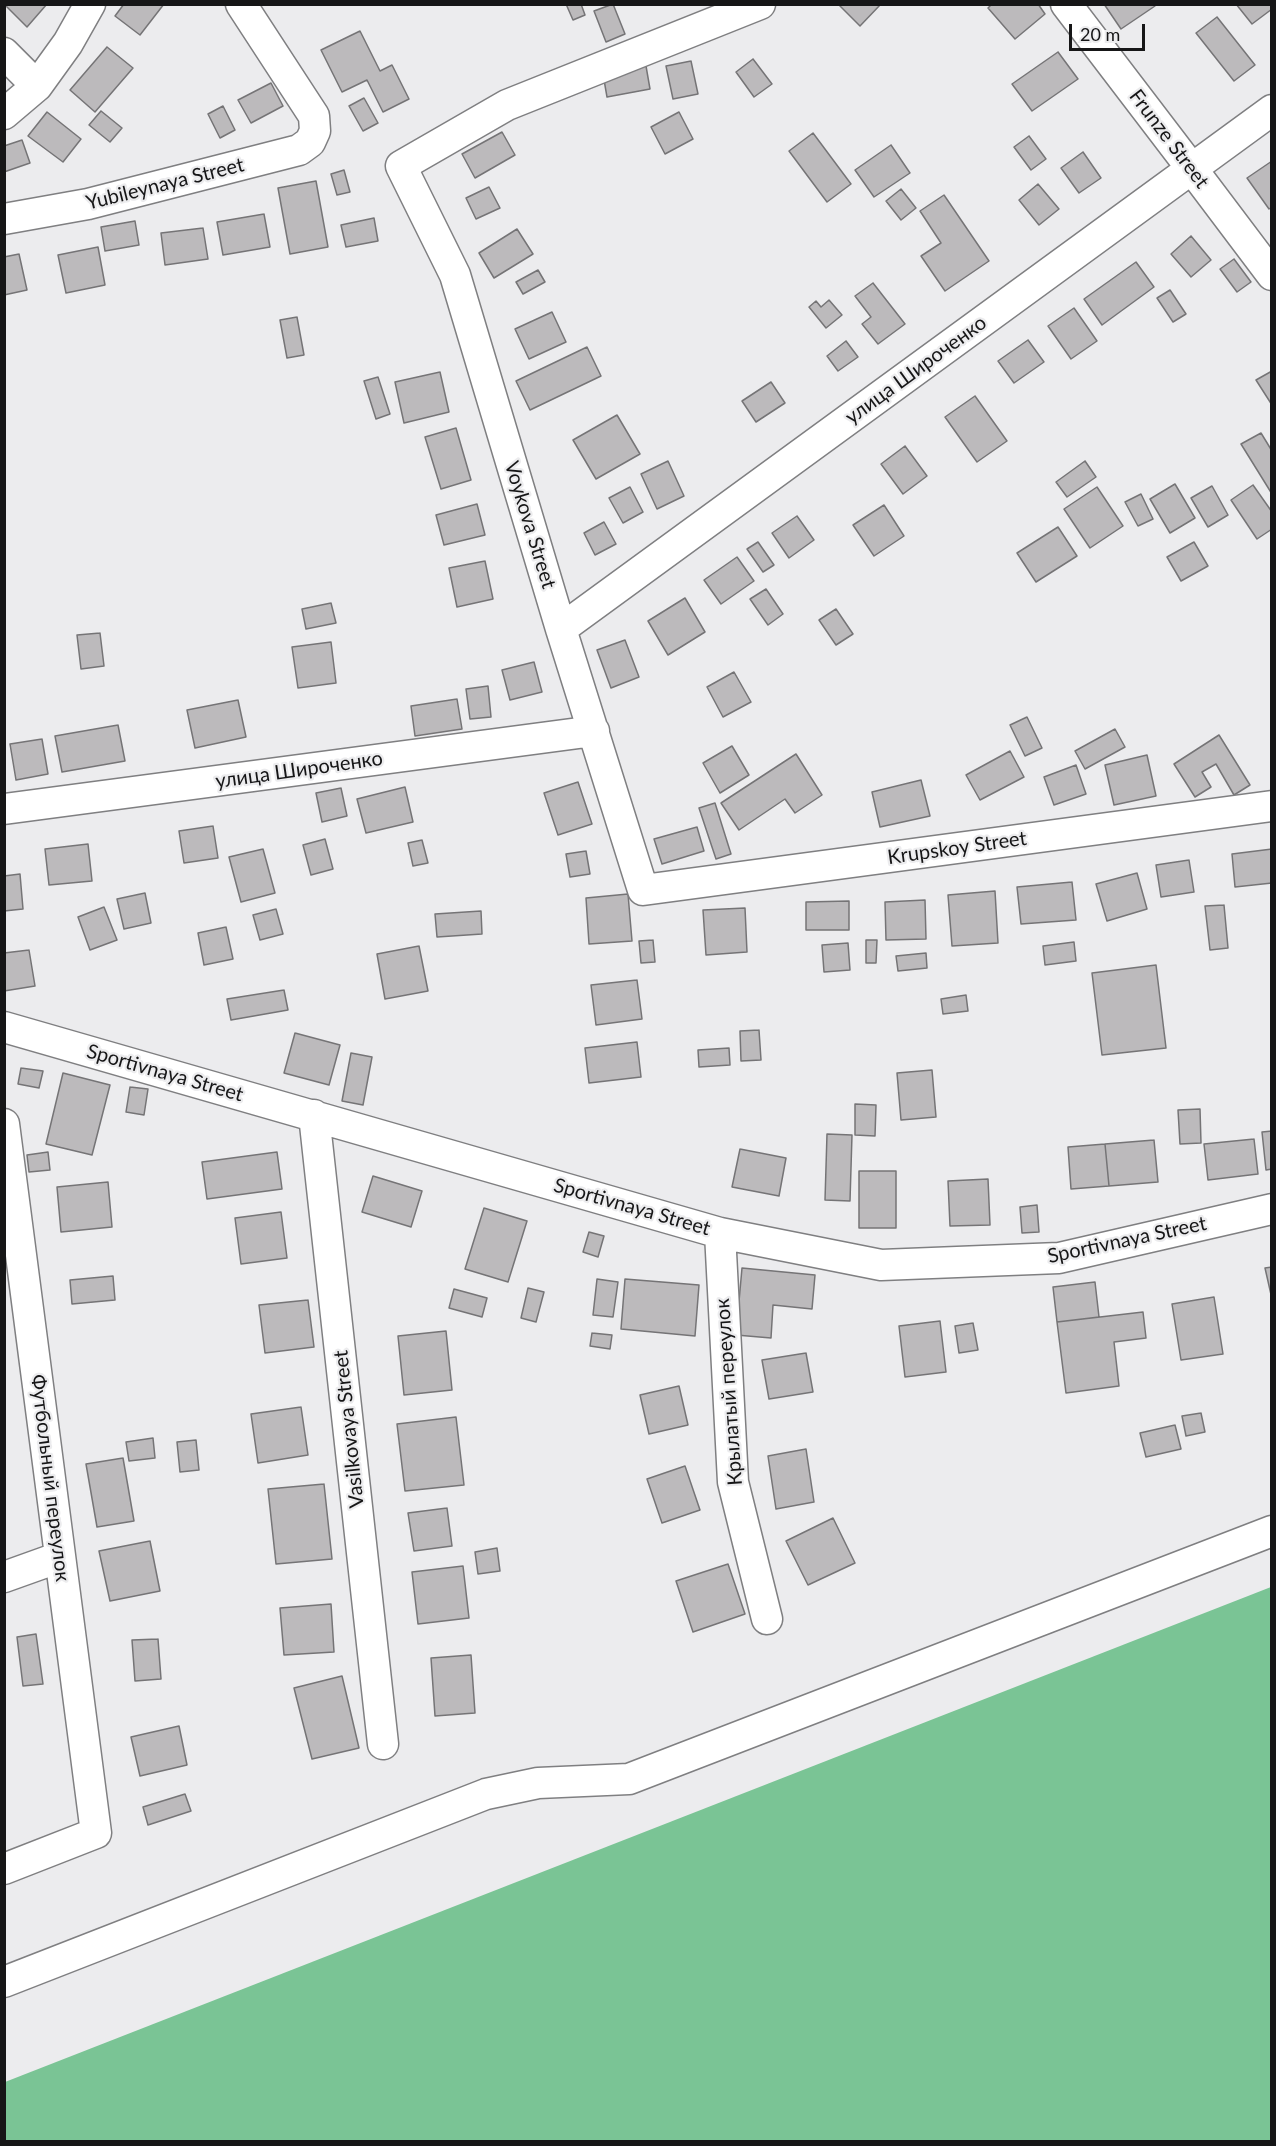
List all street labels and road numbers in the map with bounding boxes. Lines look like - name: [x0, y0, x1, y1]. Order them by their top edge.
- street label: Frunze Street: [1124, 85, 1214, 193]
- street label: Yubileynaya Street: [84, 153, 246, 215]
- street label: улица Широченко: [841, 311, 991, 429]
- street label: Voykova Street: [499, 458, 561, 592]
- street label: улица Широченко: [214, 746, 384, 794]
- street label: Krupskoy Street: [886, 826, 1028, 870]
- street label: Sportivnaya Street: [84, 1039, 246, 1107]
- street label: Sportivnaya Street: [551, 1173, 713, 1241]
- street label: Sportivnaya Street: [1045, 1211, 1209, 1269]
- street label: Крылатый переулок: [710, 1298, 748, 1486]
- street label: Vasilkovaya Street: [329, 1349, 369, 1509]
- street label: Футбольный переулок: [25, 1373, 75, 1583]

